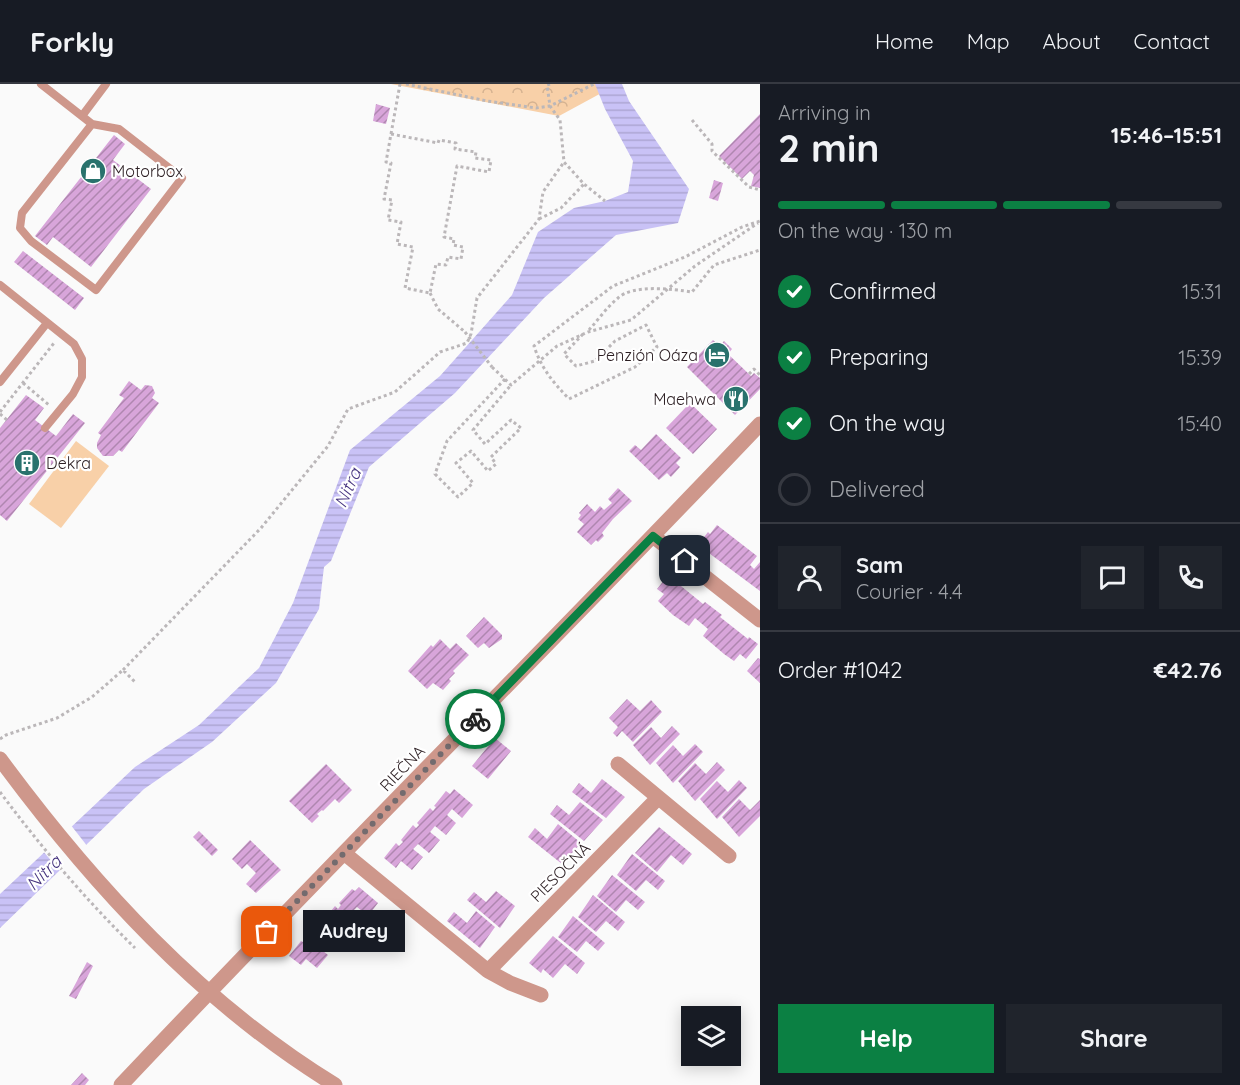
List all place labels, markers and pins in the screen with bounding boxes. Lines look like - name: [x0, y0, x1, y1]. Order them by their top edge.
- shop icon: Motorbox: [78, 156, 108, 186]
- place label: Motorbox: [112, 161, 183, 181]
- hotel icon: Penzión Oáza: [702, 340, 732, 370]
- place label: Penzión Oáza: [597, 345, 698, 365]
- restaurant icon: Maehwa: [721, 384, 751, 414]
- place label: Maehwa: [653, 389, 716, 409]
- building icon: Dekra: [12, 448, 42, 478]
- place label: Dekra: [46, 453, 91, 473]
- pin: [659, 535, 710, 586]
- pin: [241, 906, 292, 957]
- callout: Audrey: [303, 911, 405, 953]

